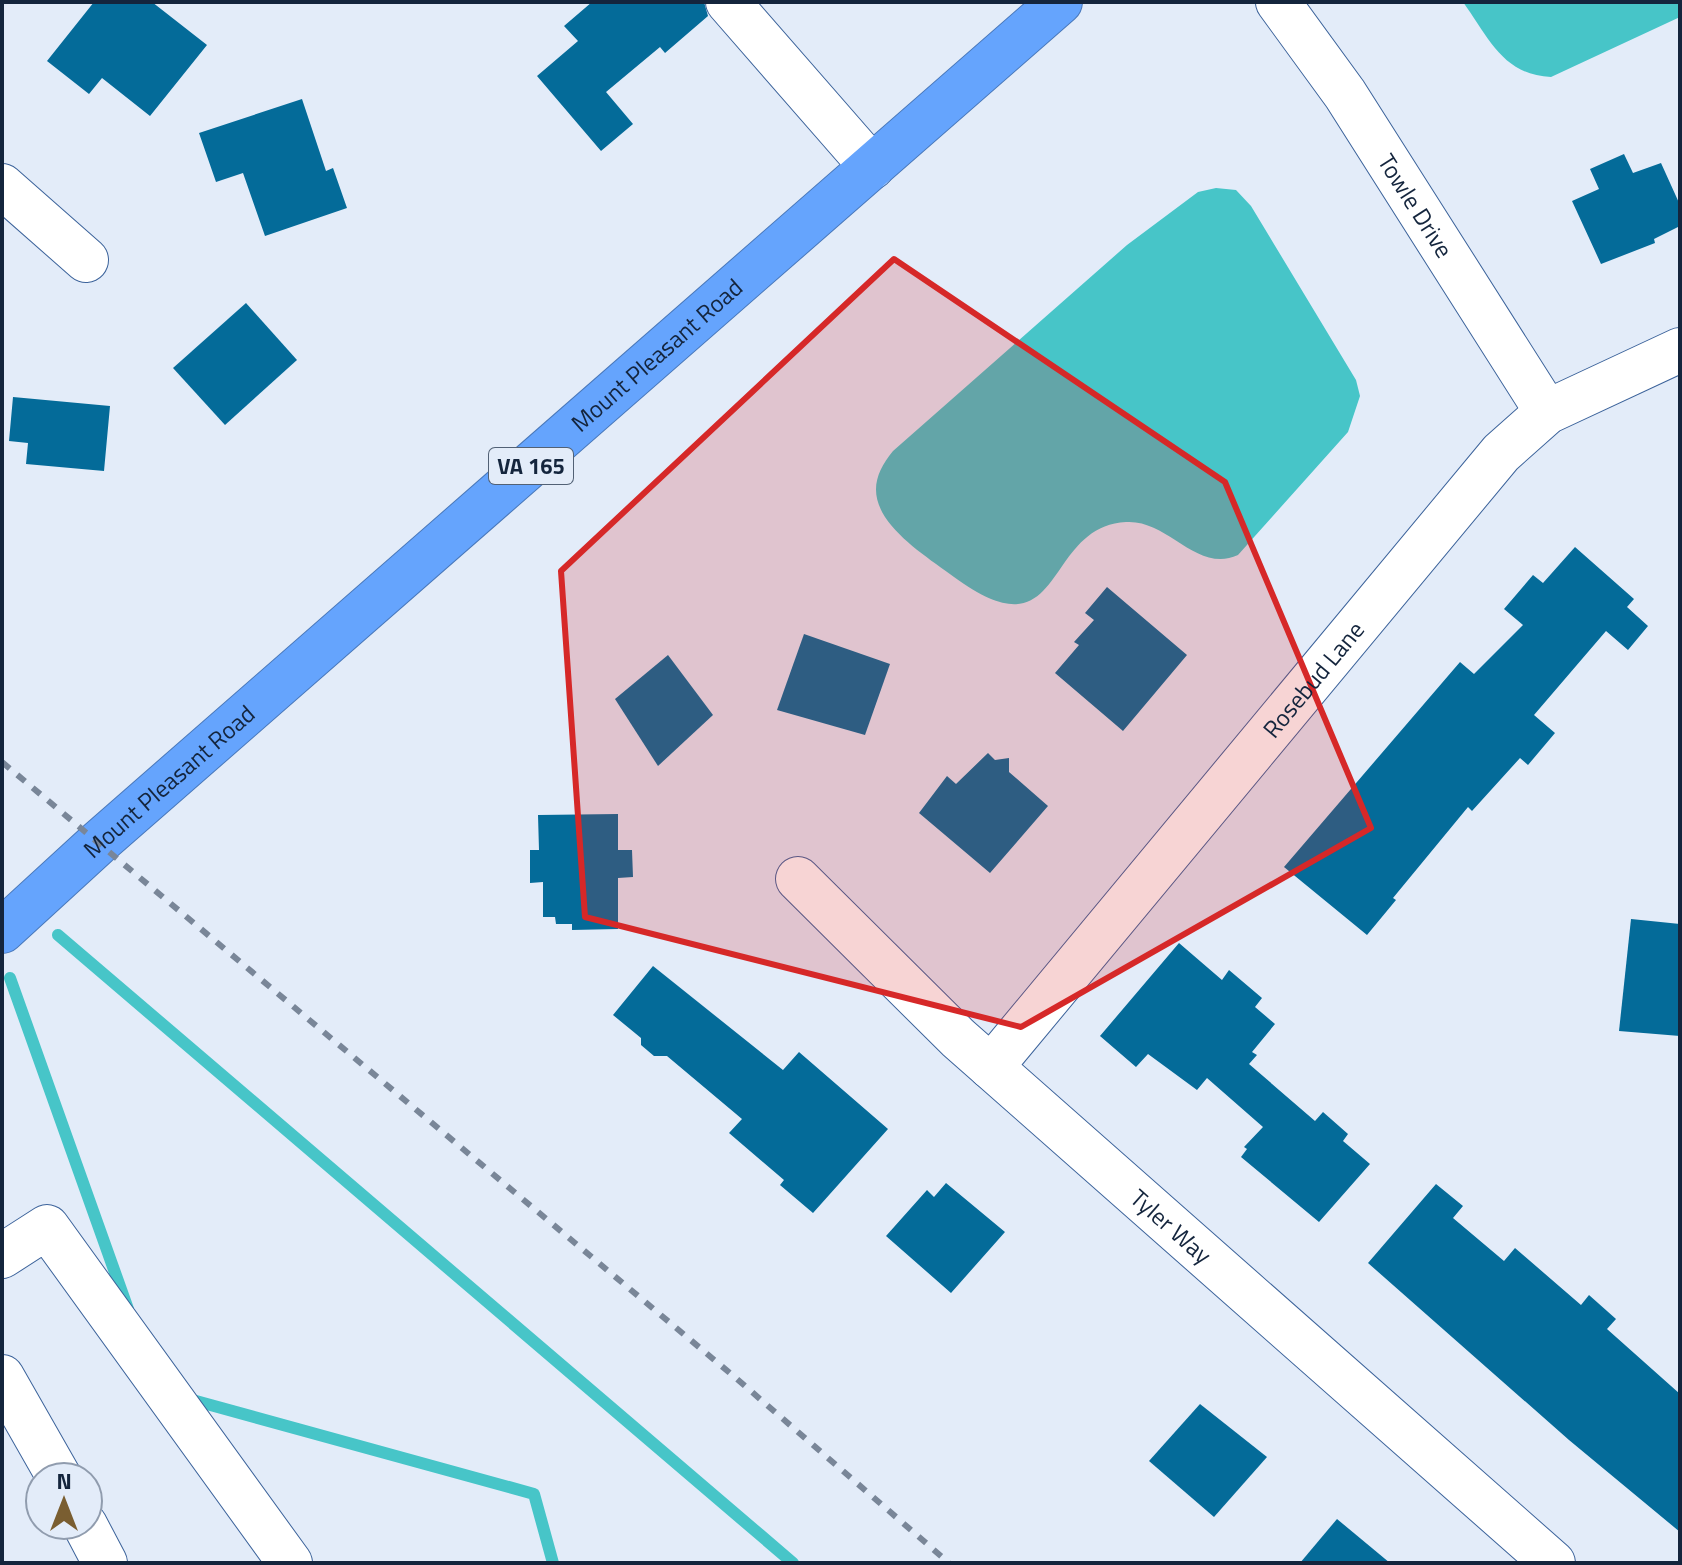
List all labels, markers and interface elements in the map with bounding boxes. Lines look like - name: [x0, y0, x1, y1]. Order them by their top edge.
- street label: Towle Drive: [1369, 147, 1462, 265]
- street label: Mount Pleasant Road: [563, 270, 750, 440]
- road number: VA 165: [489, 448, 573, 484]
- street label: Rosebud Lane: [1254, 613, 1372, 746]
- street label: Mount Pleasant Road: [75, 696, 262, 867]
- street label: Tyler Way: [1123, 1180, 1220, 1272]
- north arrow: [24, 1461, 104, 1541]
- text: N: [56, 1464, 72, 1498]

